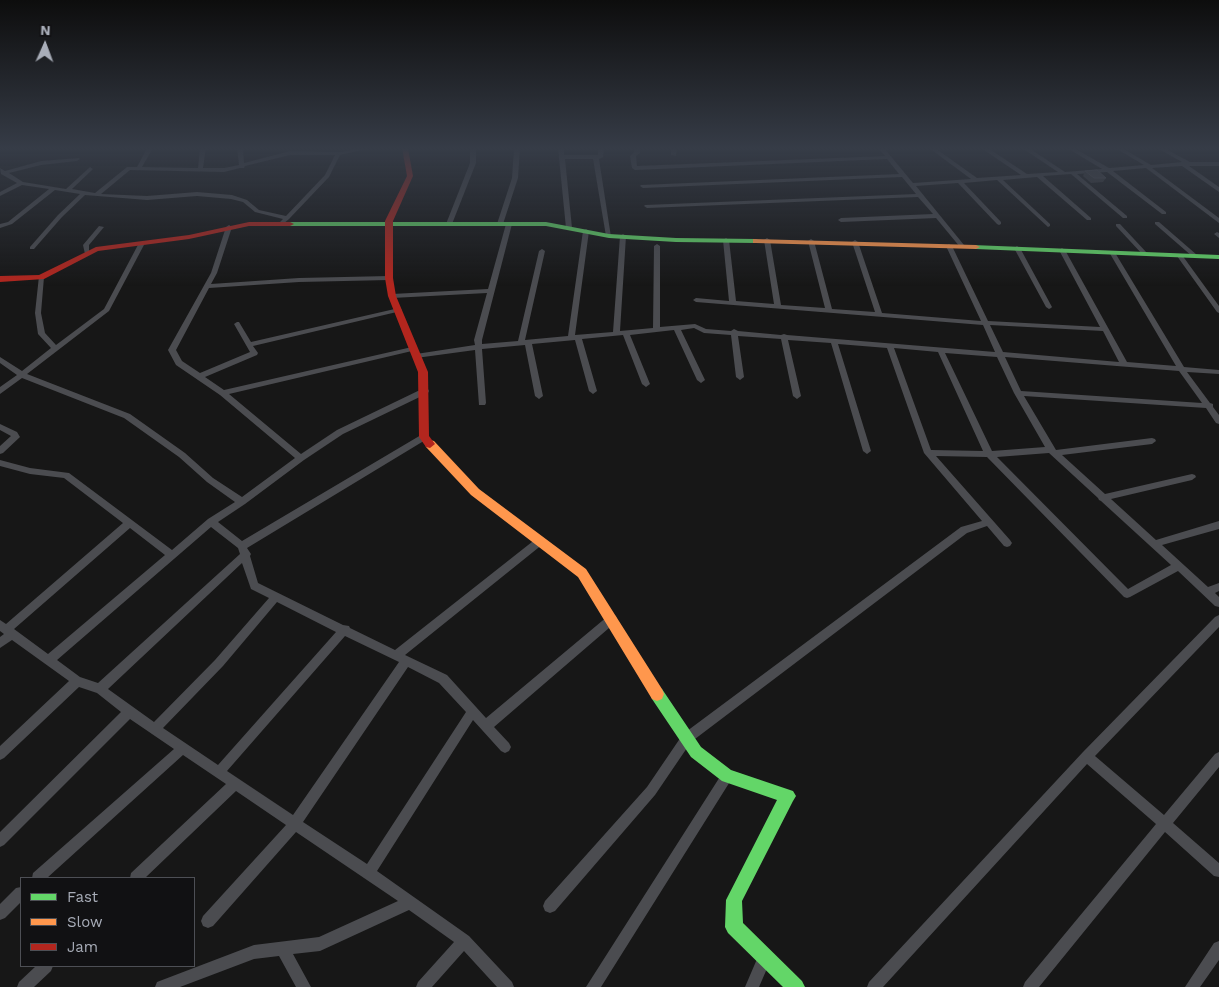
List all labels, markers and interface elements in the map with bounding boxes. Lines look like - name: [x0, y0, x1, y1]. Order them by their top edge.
- north arrow: [20, 20, 70, 70]
- text: N: [40, 22, 51, 38]
- legend: [20, 877, 195, 967]
- text: Fast: [67, 888, 98, 906]
- text: Slow: [67, 913, 103, 931]
- text: Jam: [67, 938, 98, 956]

